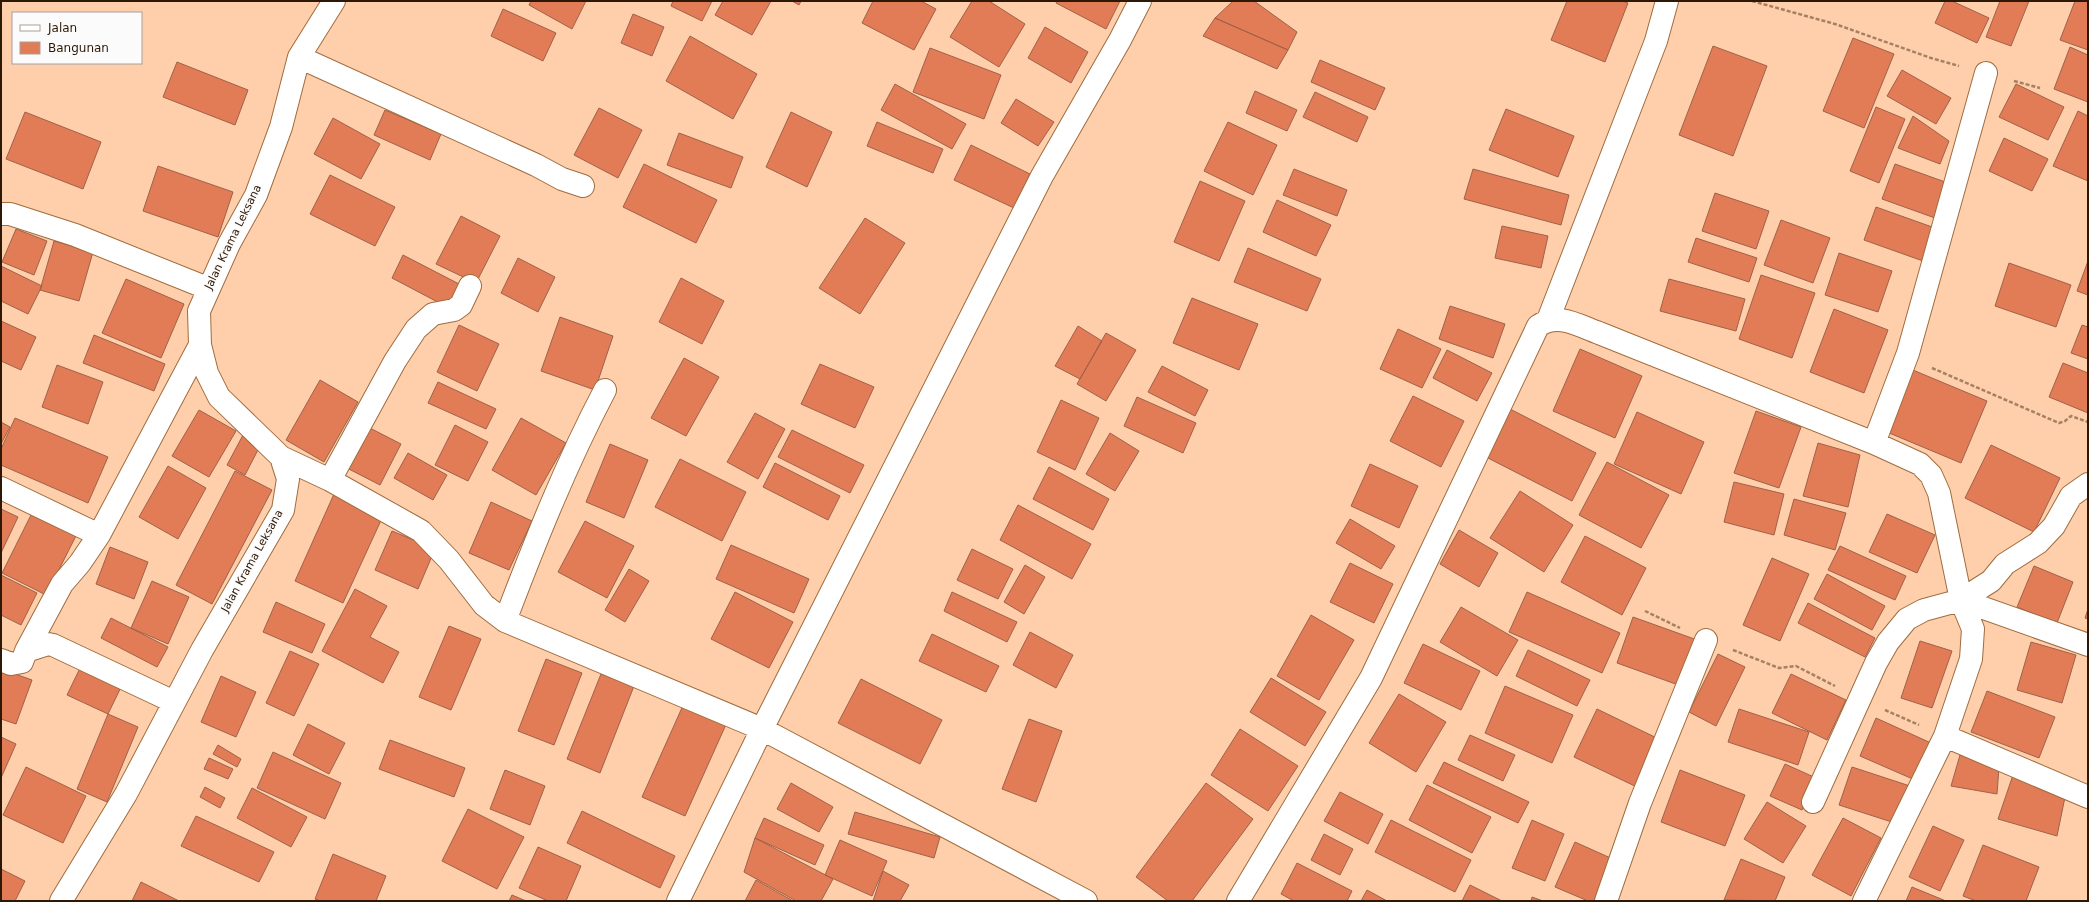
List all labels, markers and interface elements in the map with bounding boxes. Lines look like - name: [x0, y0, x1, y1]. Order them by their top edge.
- legend: [12, 12, 142, 64]
- text: Jalan: [47, 21, 77, 35]
- text: Bangunan: [48, 41, 109, 55]
- street label: Jalan Krama Leksana: [202, 182, 264, 292]
- street label: Jalan Krama Leksana: [218, 508, 286, 615]

